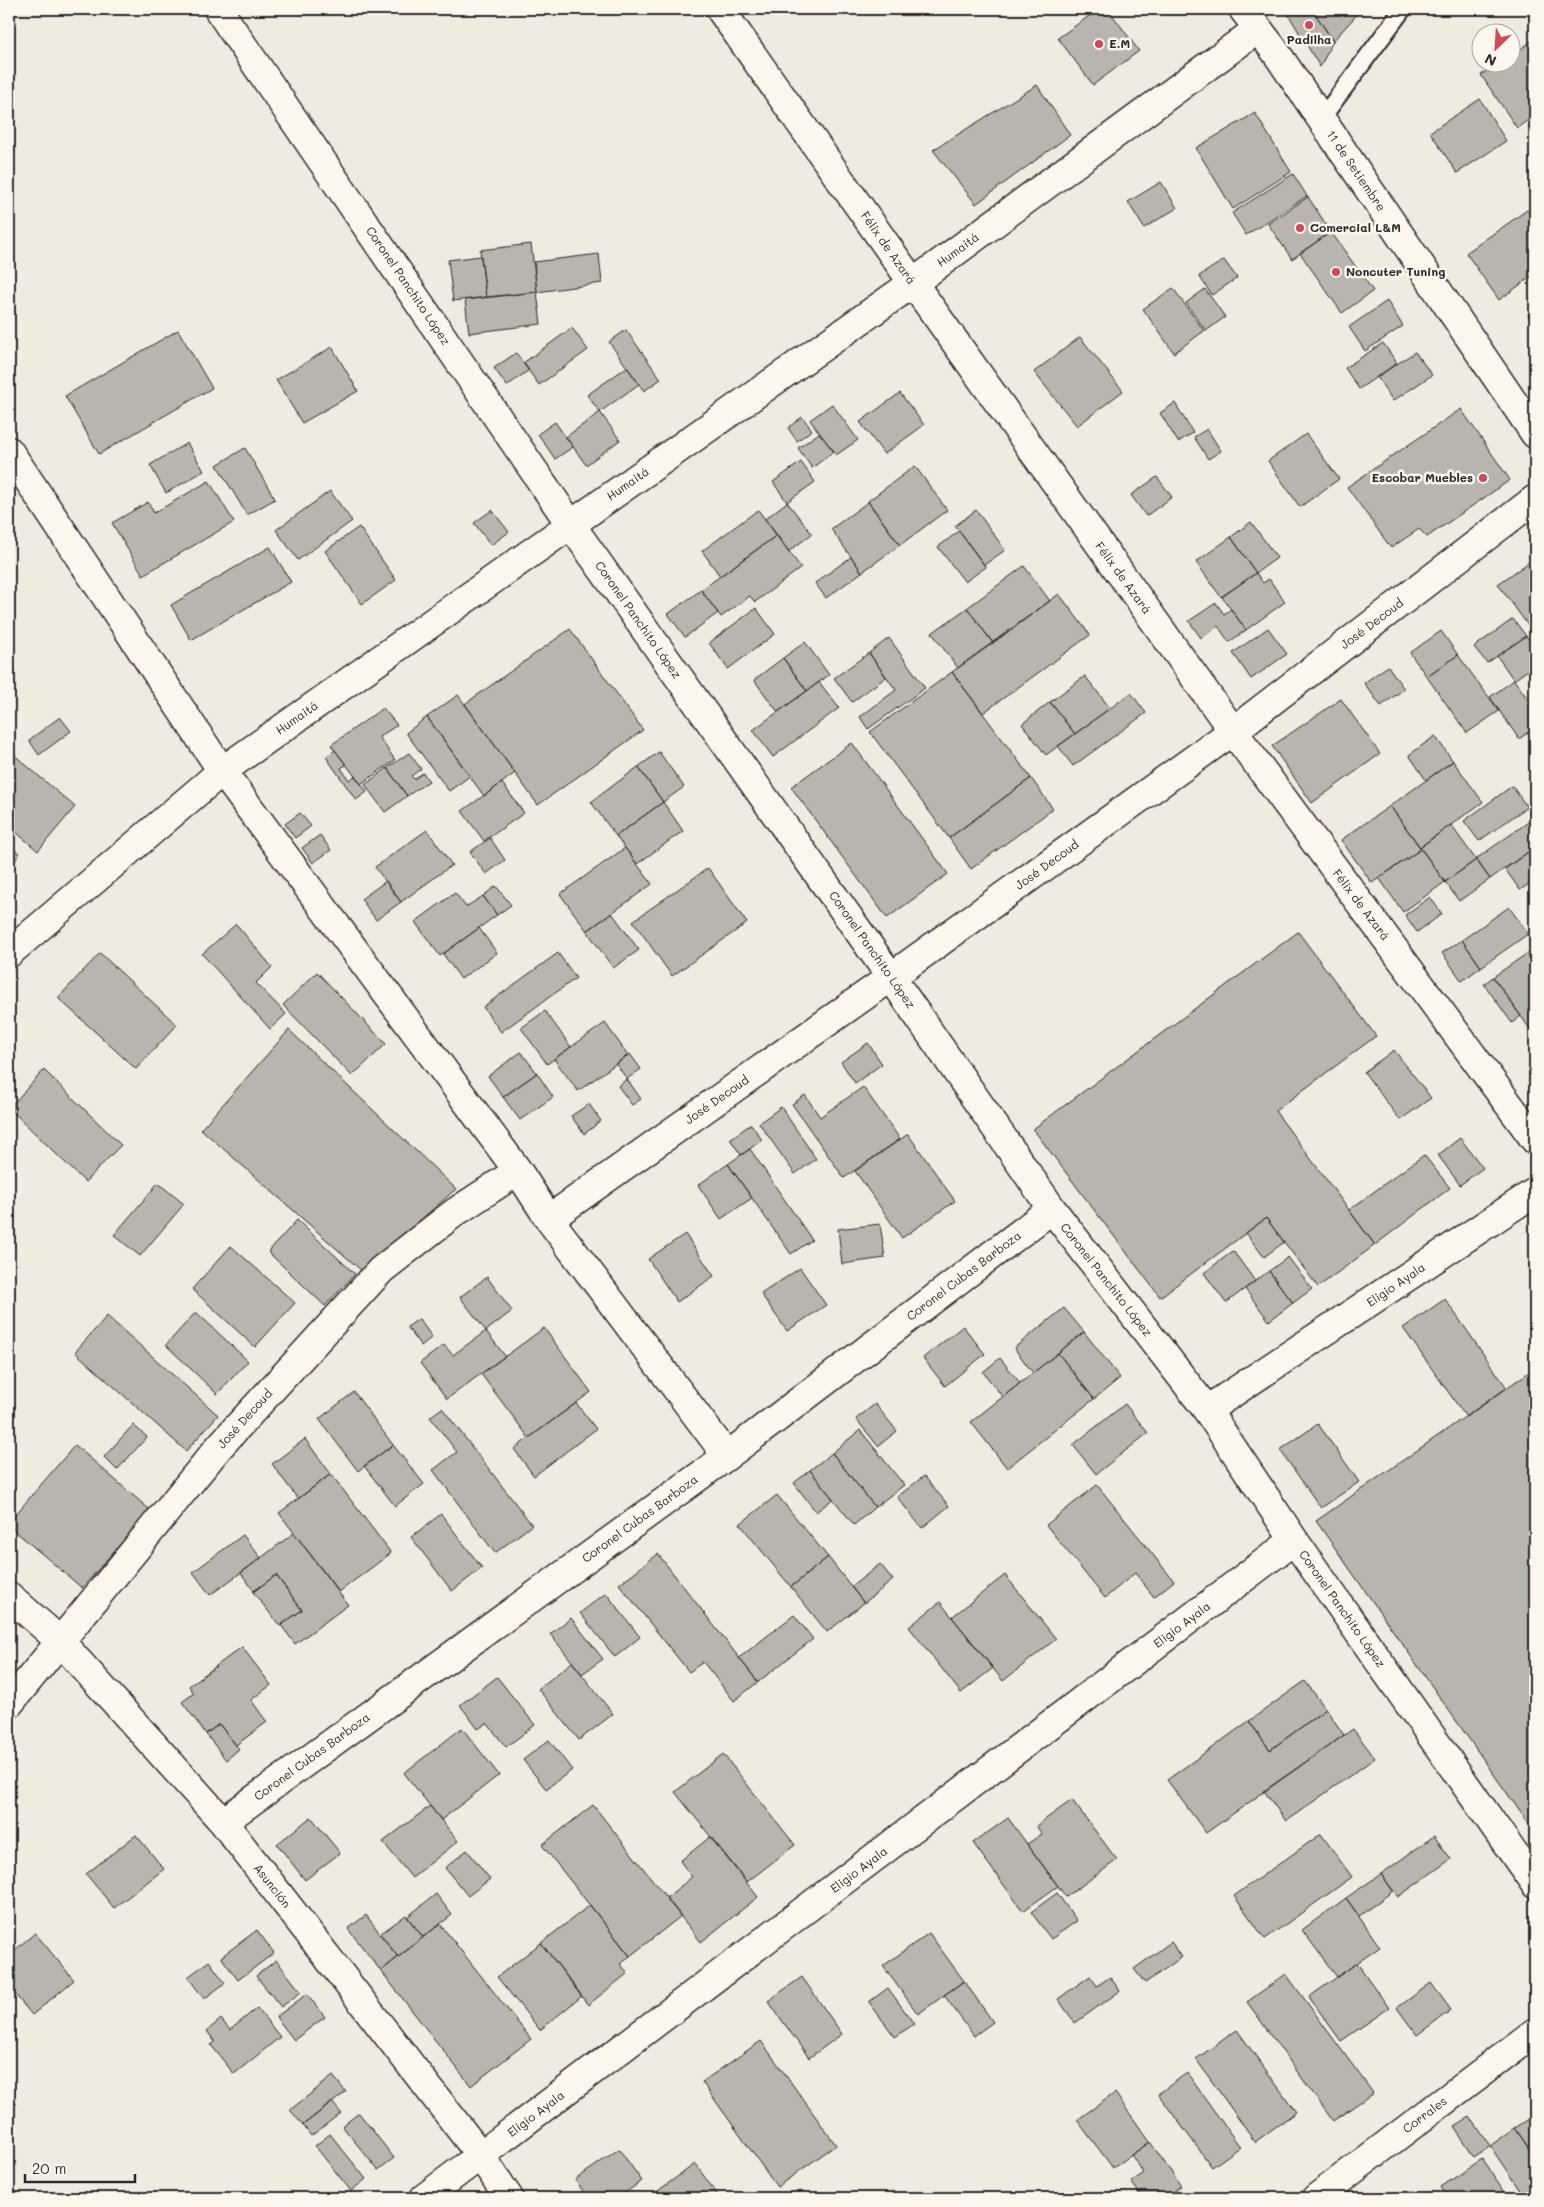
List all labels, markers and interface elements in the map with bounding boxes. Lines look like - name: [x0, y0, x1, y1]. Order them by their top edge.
- marker: Padilha: [1303, 19, 1315, 31]
- north arrow: [1472, 22, 1522, 72]
- place label: Padilha: [1287, 31, 1331, 47]
- place label: E.M: [1109, 35, 1130, 51]
- marker: E.M: [1093, 38, 1105, 50]
- text: N: [1481, 49, 1499, 71]
- street label: 11 de Setiembre: [1324, 127, 1390, 214]
- street label: Félix de Azará: [858, 208, 920, 287]
- place label: Comercial L&M: [1310, 219, 1401, 235]
- marker: Comercial L&M: [1294, 222, 1306, 234]
- street label: Coronel Panchito López: [363, 223, 455, 348]
- street label: Humaitá: [933, 228, 982, 270]
- place label: Noncuter Tuning: [1346, 263, 1445, 279]
- marker: Noncuter Tuning: [1330, 266, 1342, 278]
- street label: Humaitá: [603, 463, 652, 504]
- place label: Escobar Muebles: [1371, 469, 1473, 485]
- marker: Escobar Muebles: [1477, 472, 1489, 484]
- street label: Félix de Azará: [1092, 538, 1155, 617]
- street label: Coronel Panchito López: [592, 558, 686, 682]
- street label: José Decoud: [1337, 594, 1406, 652]
- street label: Humaitá: [272, 697, 321, 738]
- street label: José Decoud: [1011, 836, 1082, 893]
- street label: Félix de Azará: [1330, 865, 1394, 943]
- street label: Coronel Panchito López: [826, 888, 920, 1012]
- street label: José Decoud: [681, 1071, 752, 1127]
- street label: Coronel Panchito López: [1057, 1219, 1156, 1340]
- street label: Coronel Cubas Barboza: [903, 1227, 1024, 1324]
- street label: Eligio Ayala: [1363, 1259, 1428, 1310]
- street label: José Decoud: [213, 1385, 275, 1451]
- street label: Coronel Cubas Barboza: [578, 1471, 701, 1566]
- street label: Coronel Panchito López: [1296, 1547, 1390, 1671]
- street label: Eligio Ayala: [1150, 1597, 1213, 1651]
- street label: Coronel Cubas Barboza: [250, 1709, 373, 1804]
- street label: Eligio Ayala: [827, 1842, 890, 1896]
- street label: Asunción: [251, 1860, 295, 1911]
- street label: Eligio Ayala: [504, 2086, 567, 2140]
- street label: Corrales: [1399, 2092, 1450, 2136]
- scale bar: [25, 2152, 135, 2184]
- text: 20 m: [32, 2158, 66, 2178]

